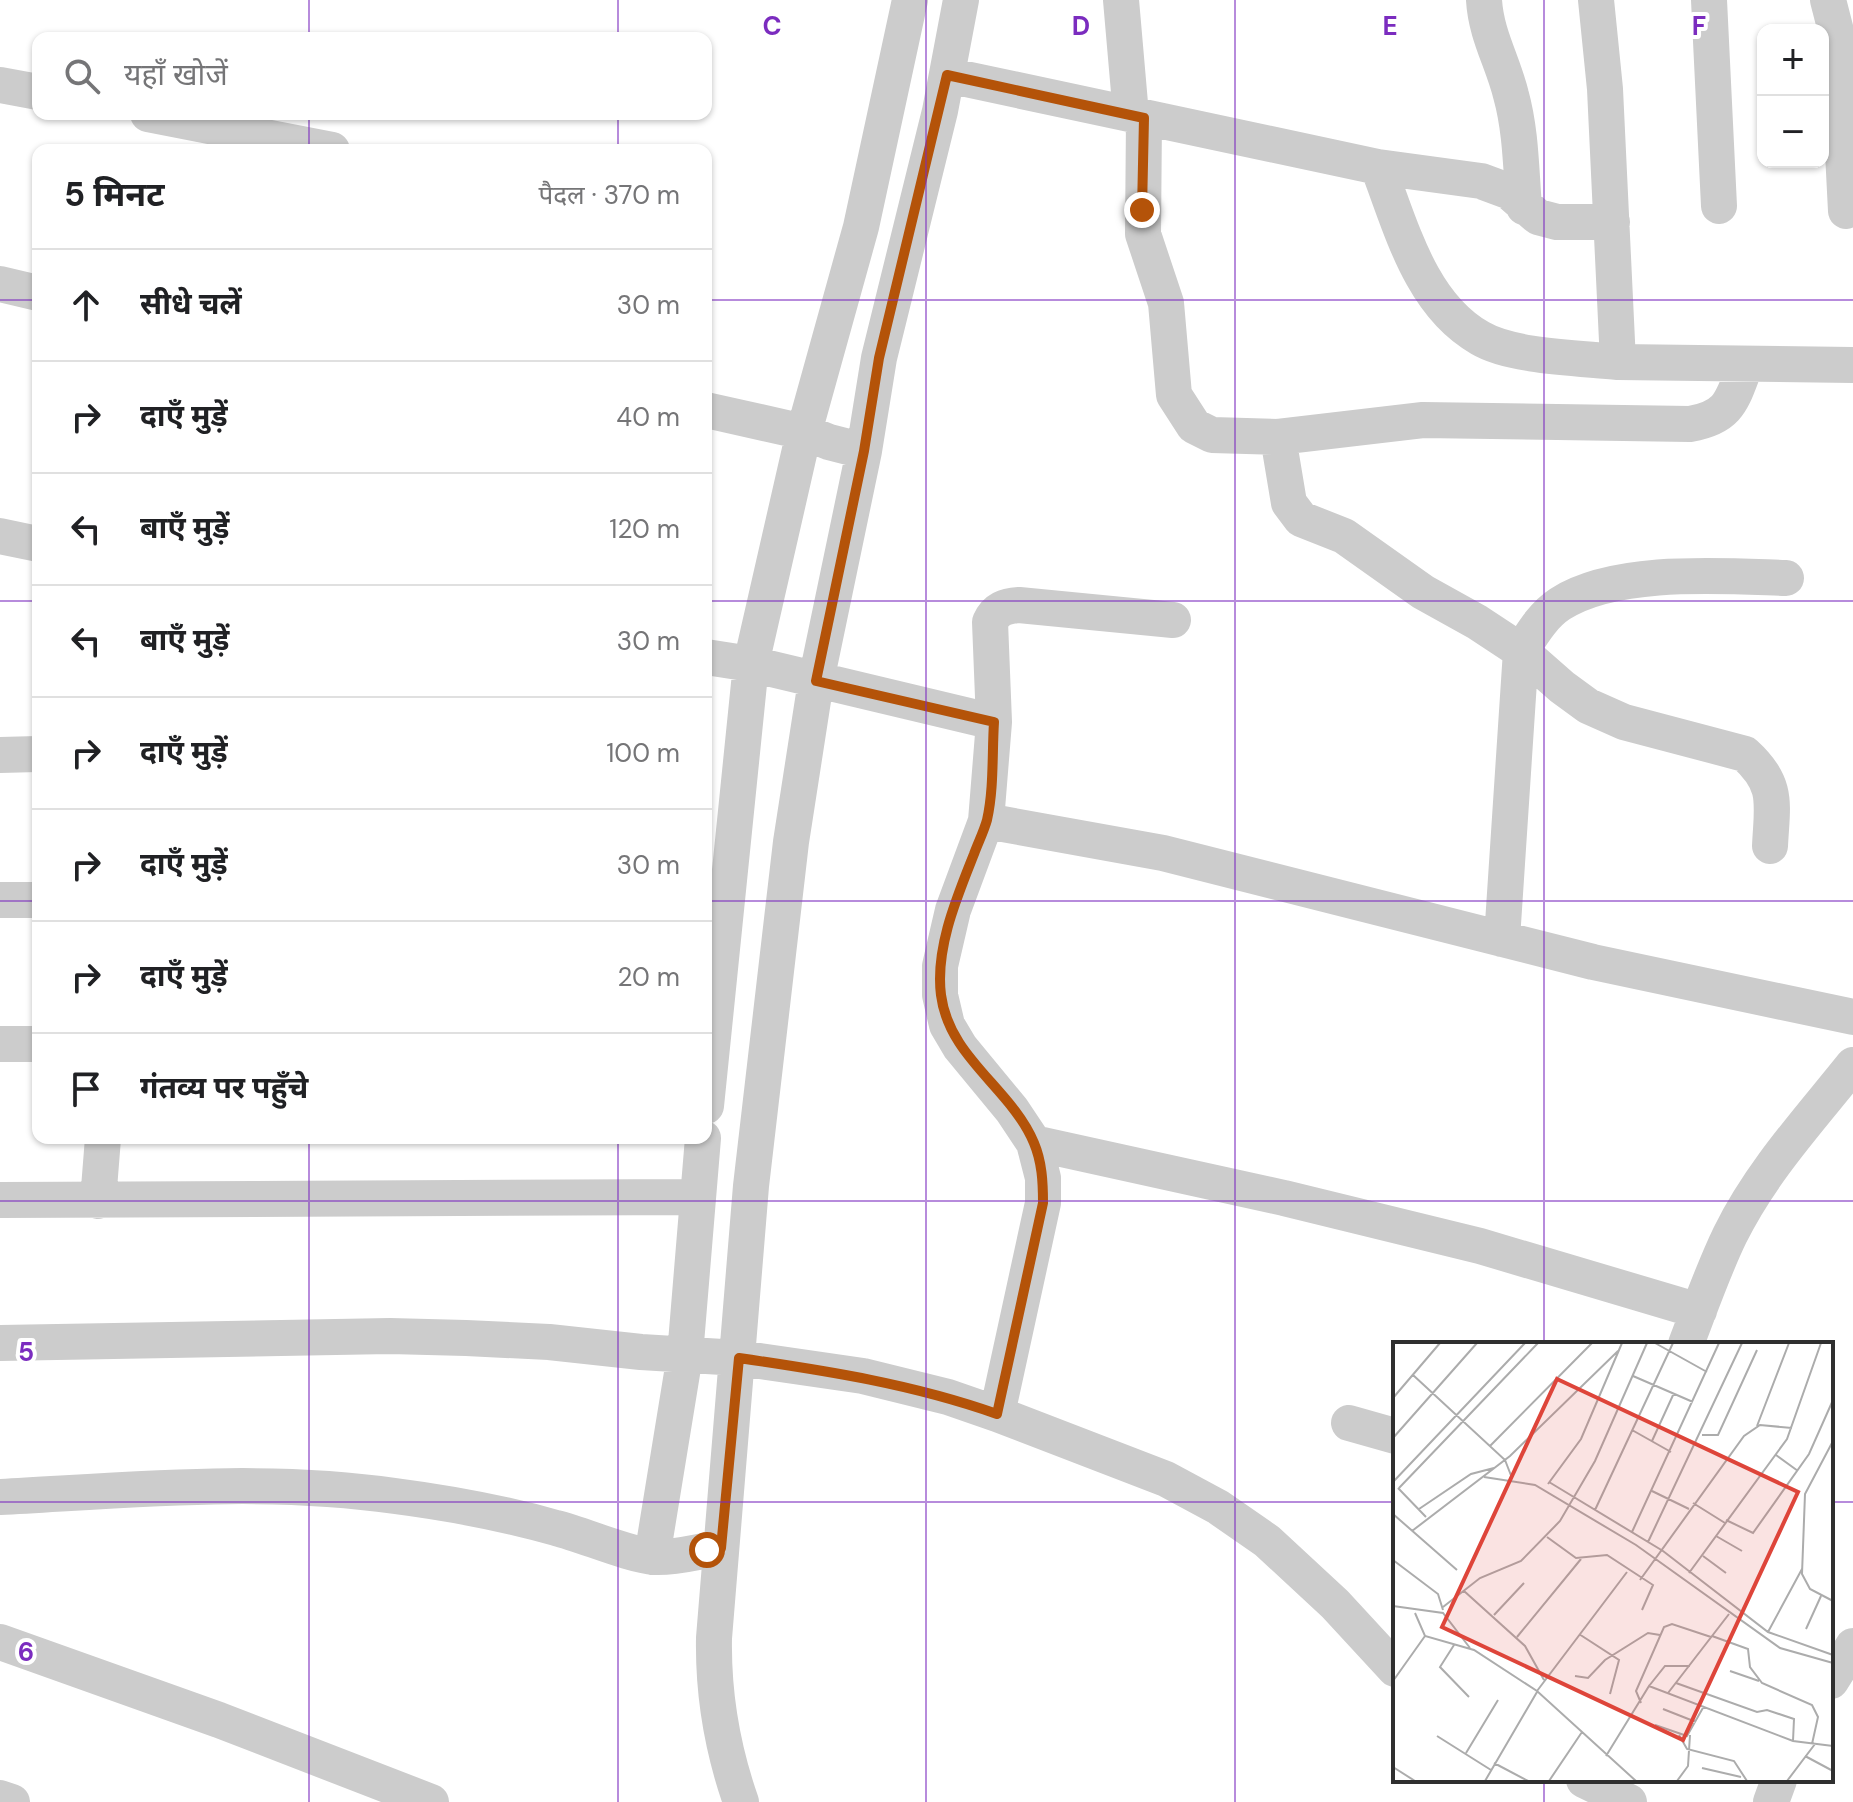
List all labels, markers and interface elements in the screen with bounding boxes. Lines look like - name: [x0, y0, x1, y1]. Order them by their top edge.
- text: C: [762, 9, 782, 43]
- text: D: [1072, 9, 1090, 43]
- text: E: [1382, 9, 1398, 43]
- text: F: [1692, 9, 1706, 43]
- map controls: [1757, 24, 1829, 168]
- button: +: [1757, 24, 1829, 96]
- search box: [32, 32, 712, 120]
- icon: search: [60, 54, 104, 98]
- text: यहाँ खोजें: [124, 55, 228, 94]
- button: −: [1757, 96, 1829, 168]
- text: 5 मिनट: [64, 172, 165, 217]
- text: पैदल · 370 m: [539, 178, 680, 212]
- route end: [1124, 192, 1160, 228]
- icon: ahead: [64, 283, 108, 327]
- text: सीधे चलें: [140, 284, 242, 323]
- text: 30 m: [617, 288, 680, 322]
- icon: right: [64, 395, 108, 439]
- text: दाएँ मुड़ें: [140, 396, 228, 435]
- text: 40 m: [616, 400, 680, 434]
- icon: left: [64, 507, 108, 551]
- text: बाएँ मुड़ें: [140, 508, 229, 547]
- text: 120 m: [609, 512, 680, 546]
- icon: left: [64, 619, 108, 663]
- text: बाएँ मुड़ें: [140, 620, 229, 659]
- text: 30 m: [617, 624, 680, 658]
- icon: right: [64, 731, 108, 775]
- text: दाएँ मुड़ें: [140, 732, 228, 771]
- text: 100 m: [606, 736, 680, 770]
- icon: right: [64, 843, 108, 887]
- text: दाएँ मुड़ें: [140, 844, 228, 883]
- text: 30 m: [617, 848, 680, 882]
- icon: right: [64, 955, 108, 999]
- text: दाएँ मुड़ें: [140, 956, 228, 995]
- text: 20 m: [617, 960, 680, 994]
- icon: arrive: [64, 1067, 108, 1111]
- text: गंतव्य पर पहुँचे: [140, 1068, 308, 1107]
- text: 5: [18, 1335, 34, 1369]
- inset map: [1393, 1342, 1833, 1782]
- route start: [689, 1532, 725, 1568]
- text: 6: [18, 1635, 34, 1669]

